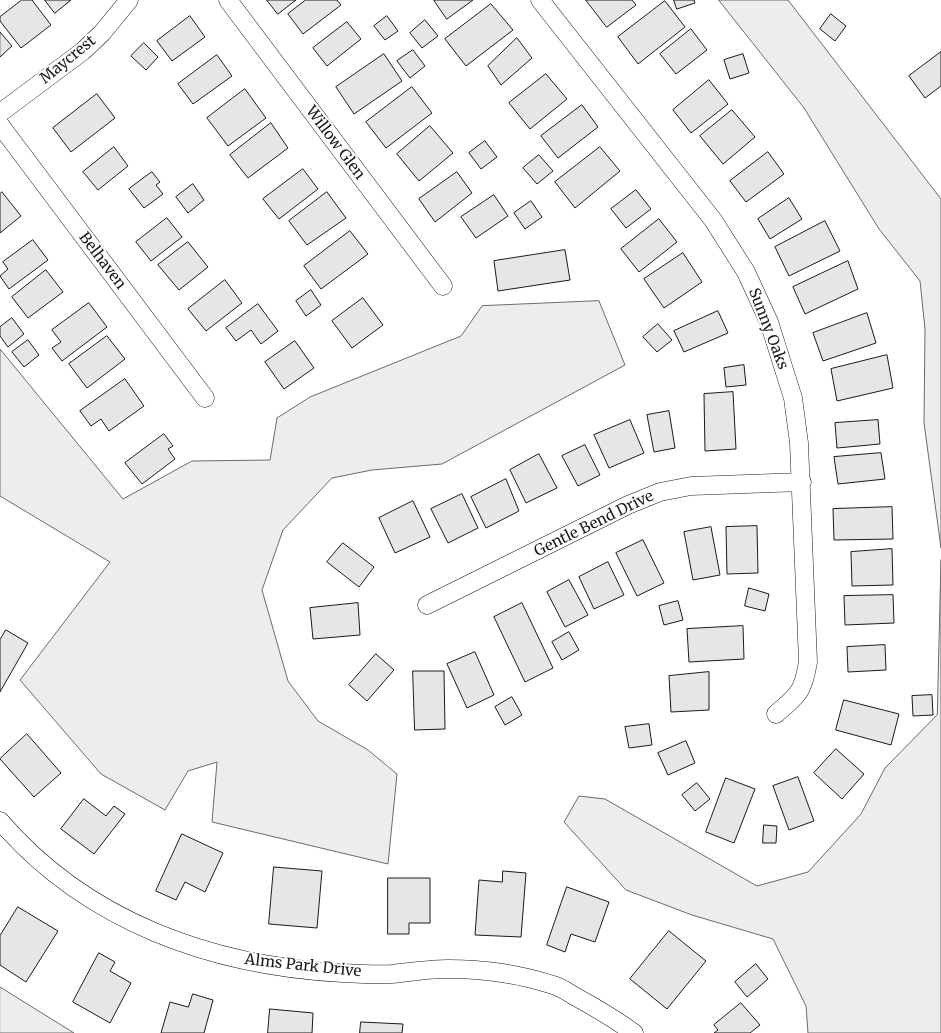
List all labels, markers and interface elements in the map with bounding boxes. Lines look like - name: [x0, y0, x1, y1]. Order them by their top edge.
- street label: Maycrest: [37, 32, 99, 88]
- street label: Willow Glen: [302, 103, 368, 183]
- street label: Belhaven: [75, 229, 129, 293]
- street label: Sunny Oaks: [744, 286, 792, 372]
- street label: Gentle Bend Drive: [531, 487, 657, 561]
- street label: Alms Park Drive: [244, 951, 362, 981]

